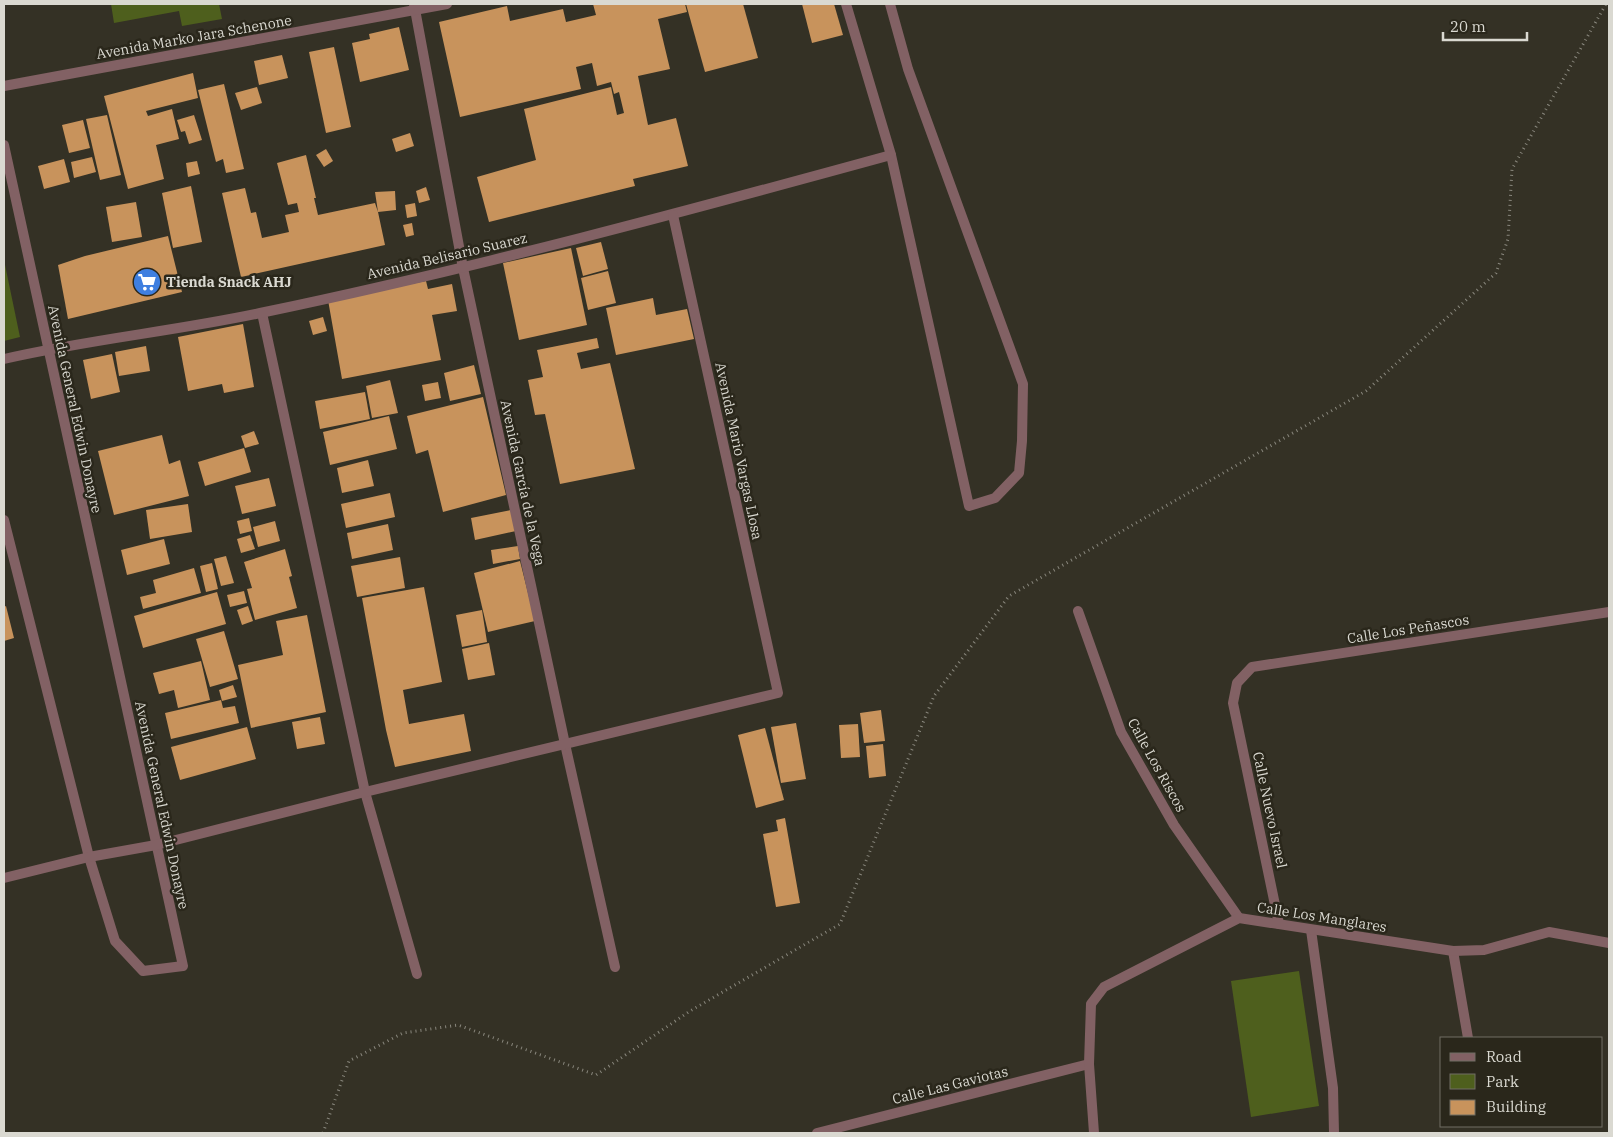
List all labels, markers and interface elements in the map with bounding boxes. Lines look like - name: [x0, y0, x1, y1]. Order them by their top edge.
- scale bar: [1443, 10, 1527, 42]
- street label: Avenida Marko Jara Schenone: [95, 11, 293, 63]
- text: 20 m: [1450, 17, 1486, 36]
- street label: Avenida Belisario Suarez: [365, 229, 529, 283]
- supermarket icon: Tienda Snack AHJ: [132, 267, 162, 297]
- place label: Tienda Snack AHJ: [166, 273, 292, 291]
- street label: Avenida General Edwin Donayre: [44, 303, 106, 515]
- street label: Avenida Mario Vargas Llosa: [711, 361, 767, 542]
- street label: Avenida García de la Vega: [497, 398, 549, 568]
- street label: Calle Los Peñascos: [1346, 610, 1470, 648]
- street label: Avenida General Edwin Donayre: [131, 699, 193, 911]
- street label: Calle Los Riscos: [1124, 715, 1190, 815]
- street label: Calle Nuevo Israel: [1249, 750, 1291, 870]
- street label: Calle Los Manglares: [1256, 898, 1388, 936]
- legend: [1440, 1037, 1603, 1127]
- text: Road: [1486, 1047, 1522, 1066]
- street label: Calle Las Gaviotas: [890, 1062, 1010, 1108]
- text: Park: [1486, 1072, 1519, 1091]
- text: Building: [1486, 1097, 1546, 1116]

